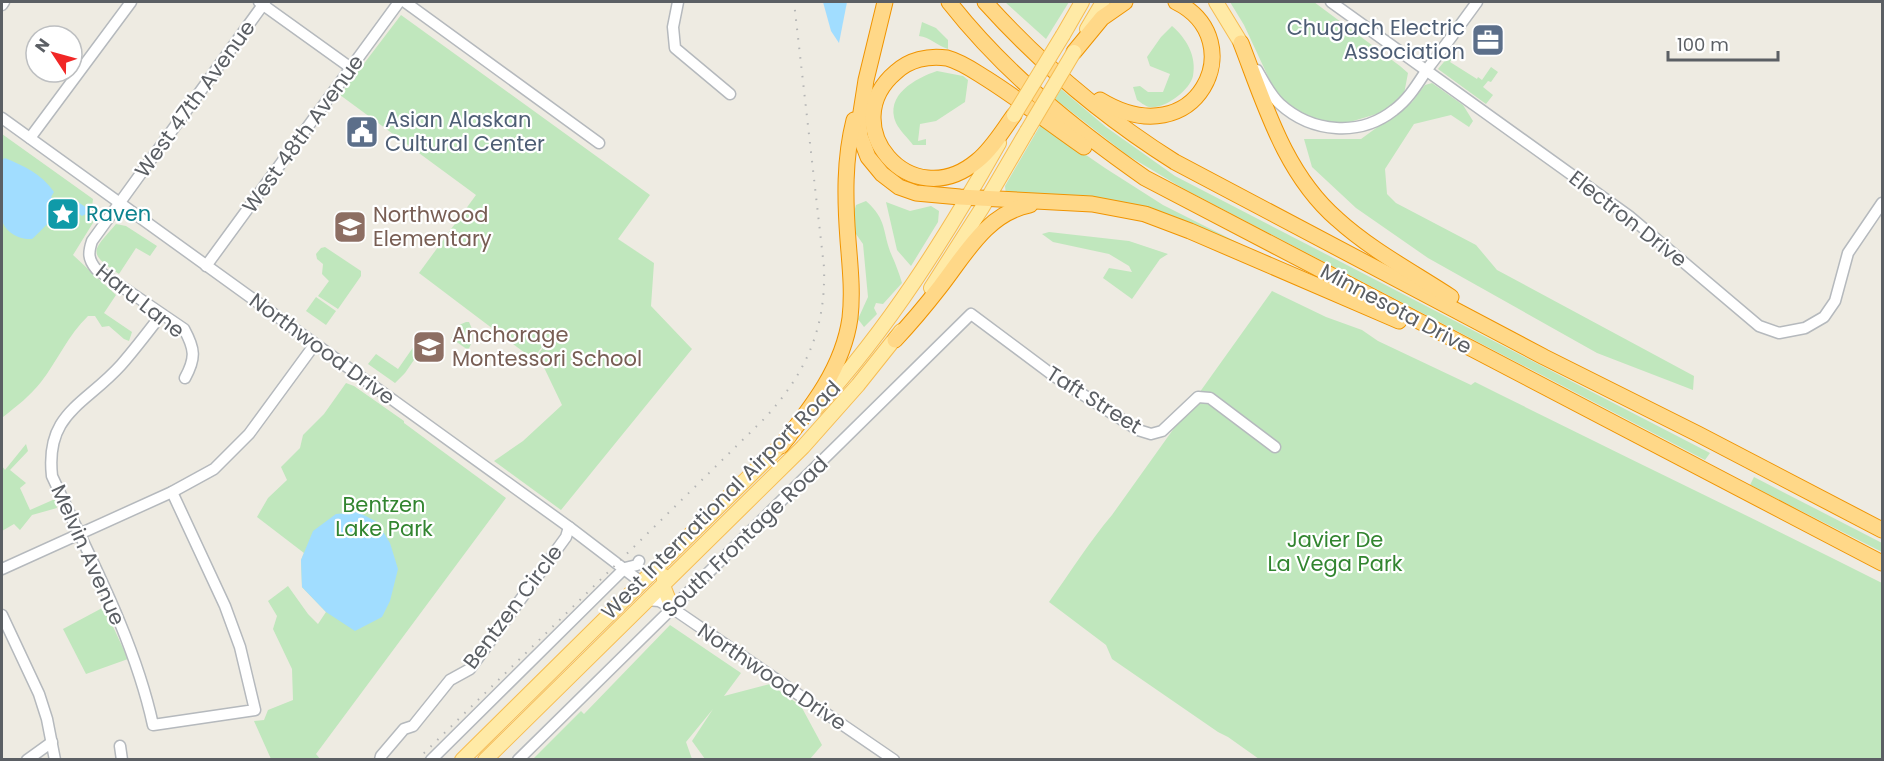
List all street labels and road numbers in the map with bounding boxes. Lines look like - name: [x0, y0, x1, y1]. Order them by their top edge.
- street label: West 47th Avenue: [128, 14, 262, 183]
- street label: West 48th Avenue: [235, 48, 370, 219]
- street label: Electron Drive: [1563, 163, 1693, 274]
- street label: Minnesota Drive: [1315, 256, 1477, 361]
- street label: Haru Lane: [90, 257, 191, 344]
- street label: Northwood Drive: [244, 286, 401, 411]
- street label: Taft Street: [1041, 359, 1147, 440]
- street label: West International Airport Road: [595, 374, 847, 626]
- street label: South Frontage Road: [655, 450, 834, 624]
- street label: Melvin Avenue: [44, 480, 132, 630]
- street label: Bentzen Circle: [456, 539, 569, 675]
- street label: Northwood Drive: [692, 616, 852, 737]

